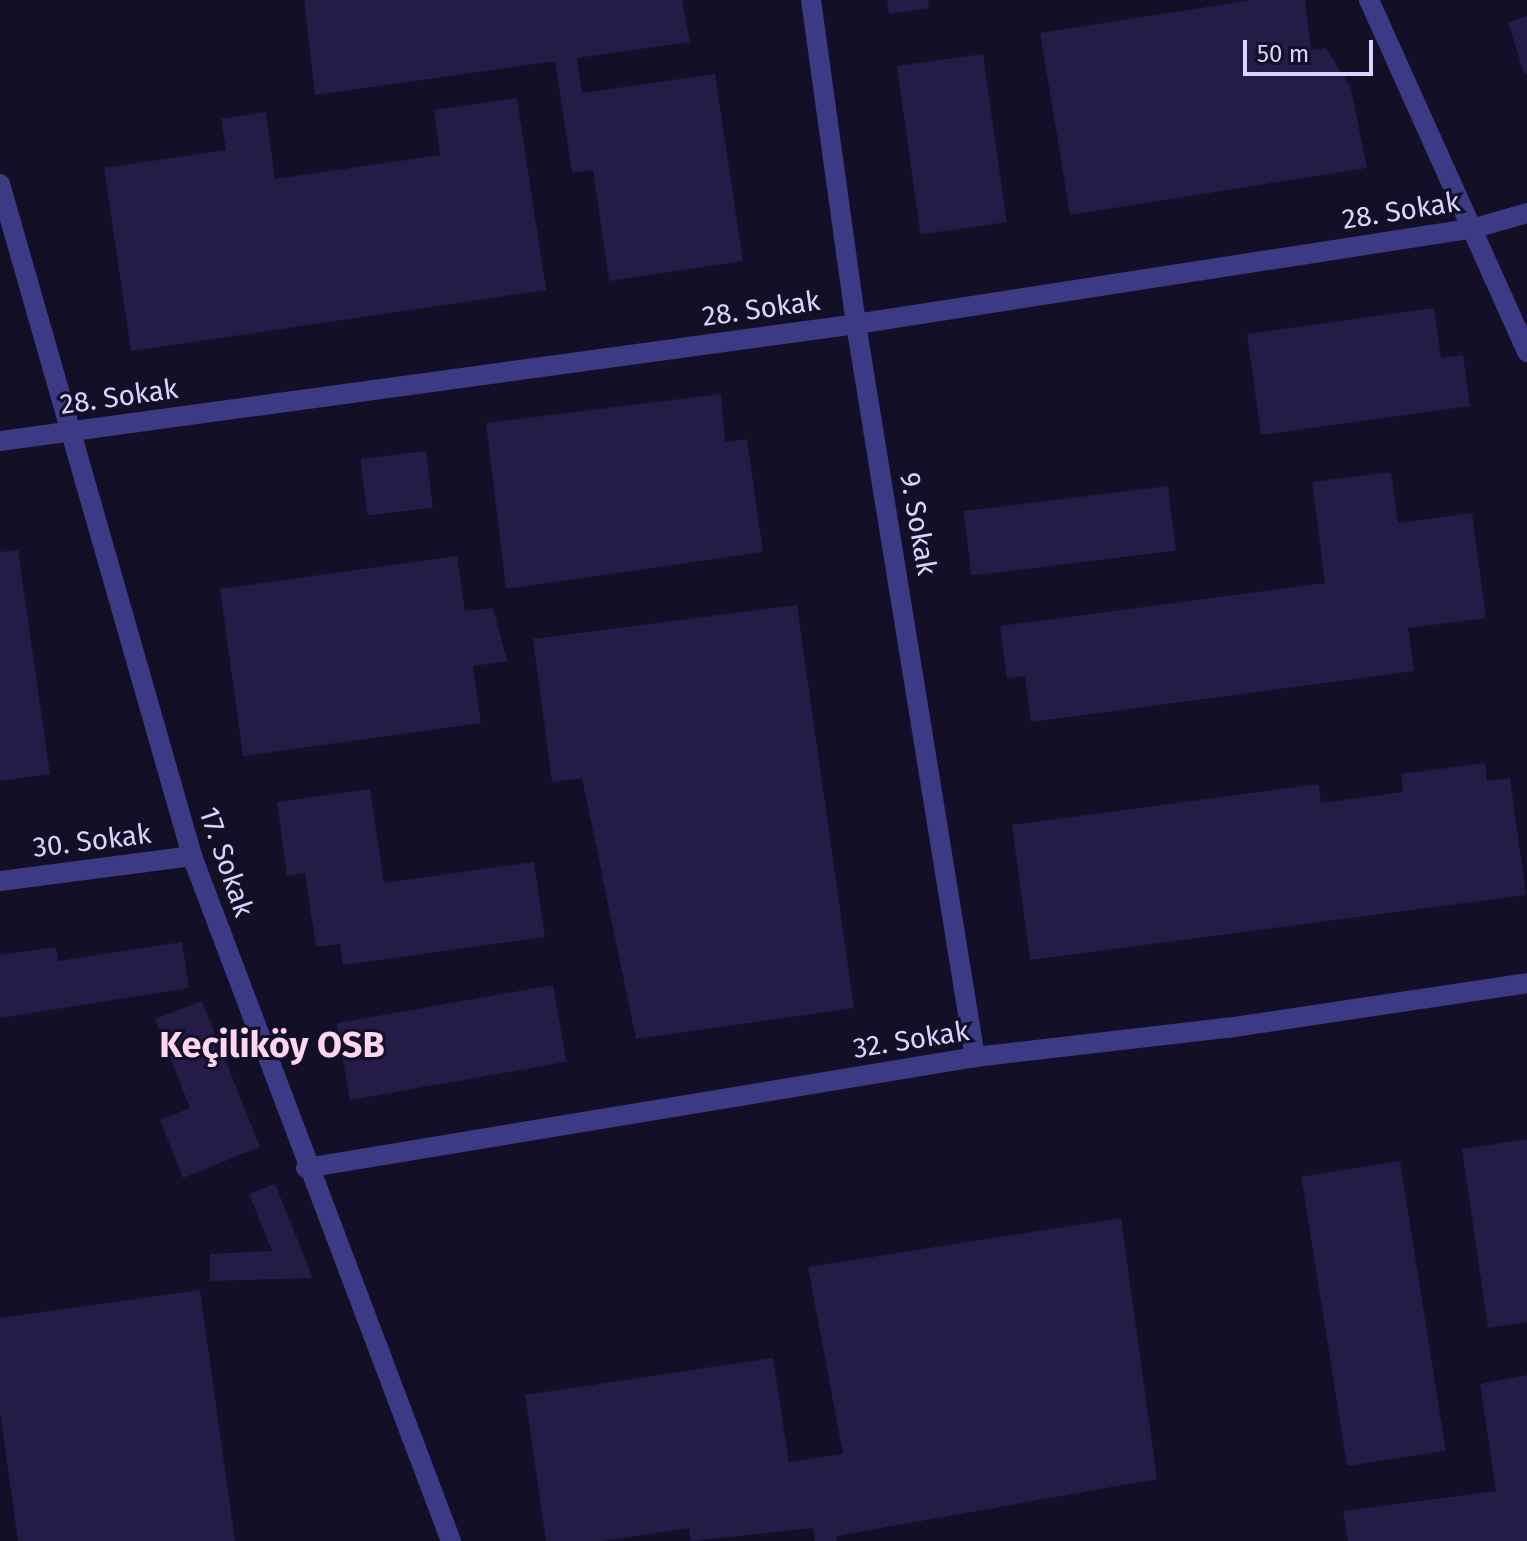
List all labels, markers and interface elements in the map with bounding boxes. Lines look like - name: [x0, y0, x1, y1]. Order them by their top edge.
- scale bar: [1247, 24, 1377, 74]
- text: 50 m: [1257, 40, 1309, 68]
- street label: 28. Sokak: [1340, 185, 1462, 237]
- street label: 28. Sokak: [700, 284, 822, 334]
- street label: 28. Sokak: [58, 372, 180, 422]
- street label: 9. Sokak: [892, 470, 944, 578]
- street label: 17. Sokak: [192, 803, 260, 921]
- street label: 30. Sokak: [31, 817, 153, 865]
- street label: 32. Sokak: [851, 1014, 971, 1066]
- district label: Keçiliköy OSB: [159, 1024, 385, 1068]

